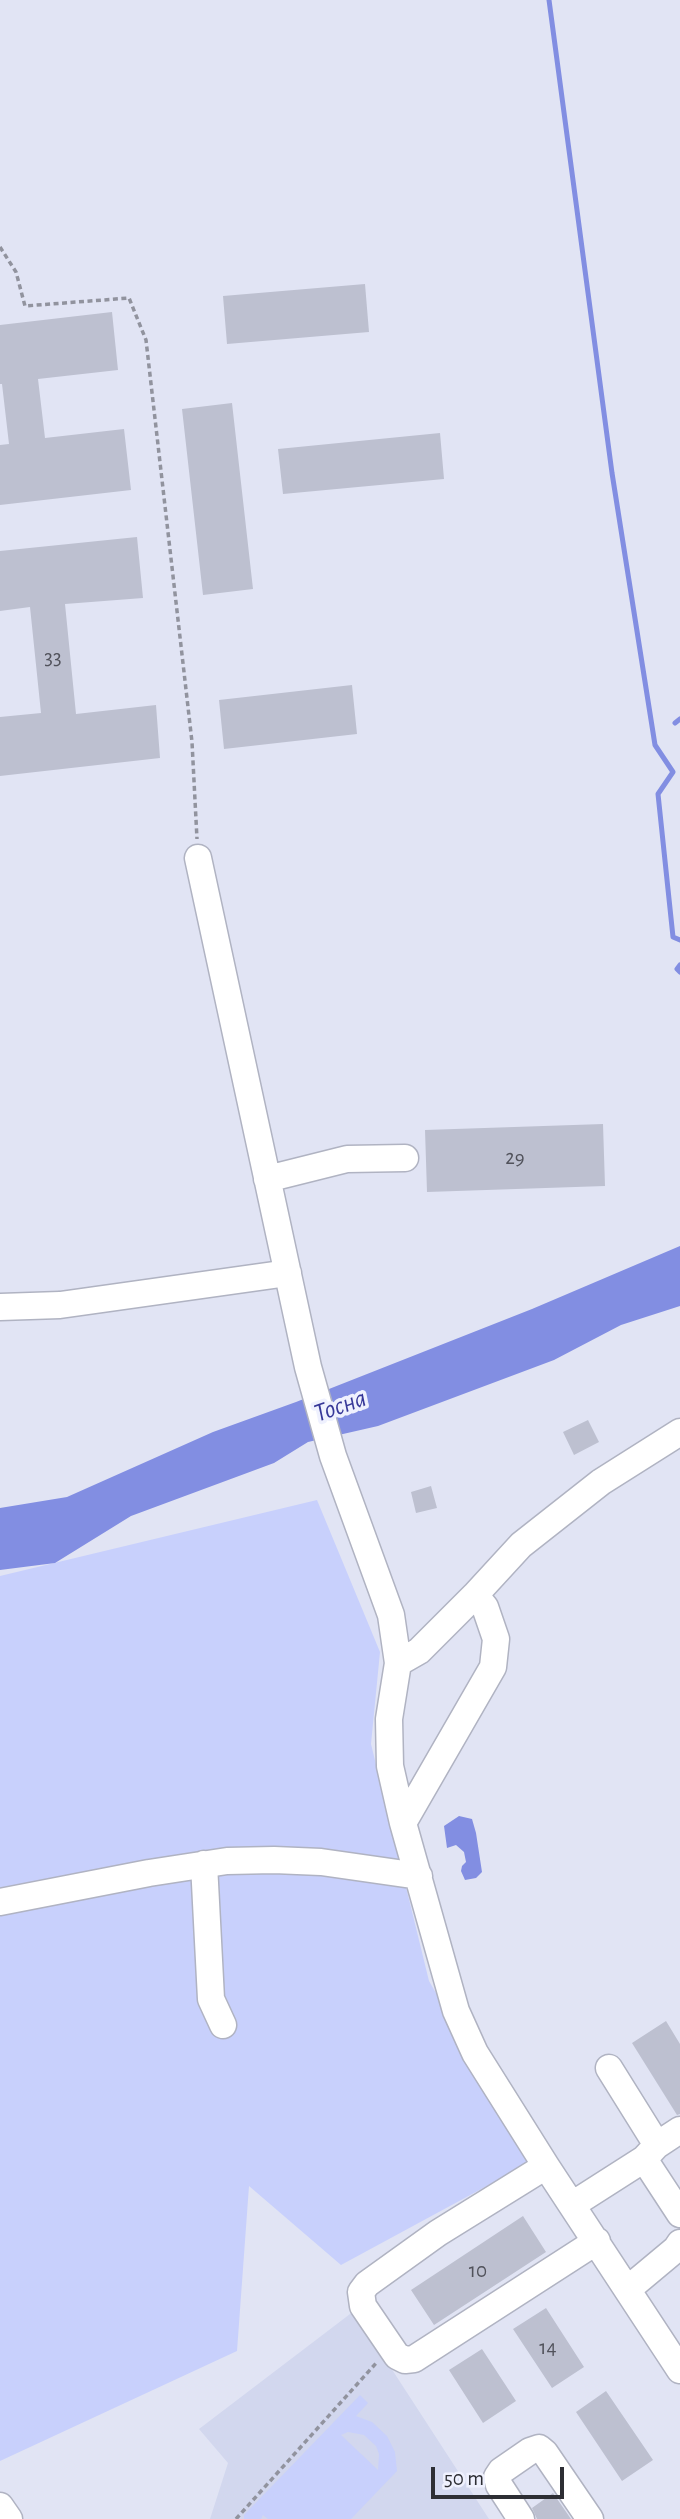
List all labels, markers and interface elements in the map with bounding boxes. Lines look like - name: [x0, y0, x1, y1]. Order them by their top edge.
- house number: 33: [44, 645, 62, 671]
- house number: 29: [505, 1145, 525, 1171]
- water label: Тосна: [310, 1383, 370, 1429]
- house number: 10: [469, 2258, 487, 2284]
- house number: 14: [539, 2335, 557, 2361]
- scale bar: [435, 2452, 568, 2496]
- text: 50 m: [444, 2468, 484, 2489]

